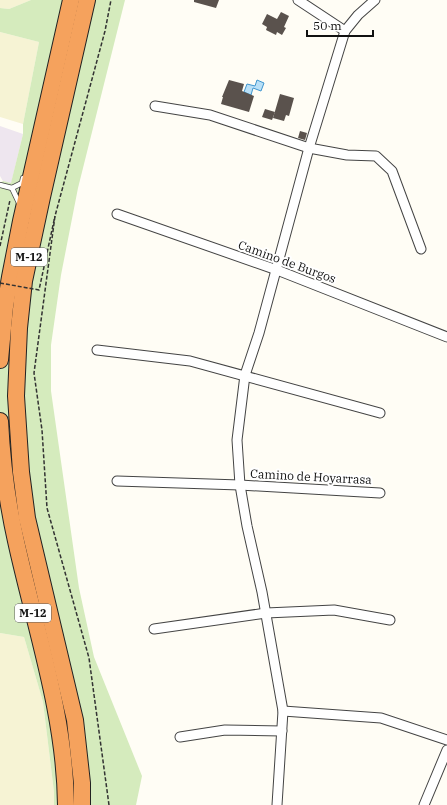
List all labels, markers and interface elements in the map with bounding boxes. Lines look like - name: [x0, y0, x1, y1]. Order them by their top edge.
- scale bar: [307, 12, 373, 38]
- text: 50 m: [313, 18, 342, 33]
- street label: Camino de Burgos: [236, 237, 338, 286]
- road number: M-12: [11, 248, 47, 266]
- street label: Camino de Hoyarrasa: [250, 466, 373, 487]
- road number: M-12: [15, 604, 51, 622]

